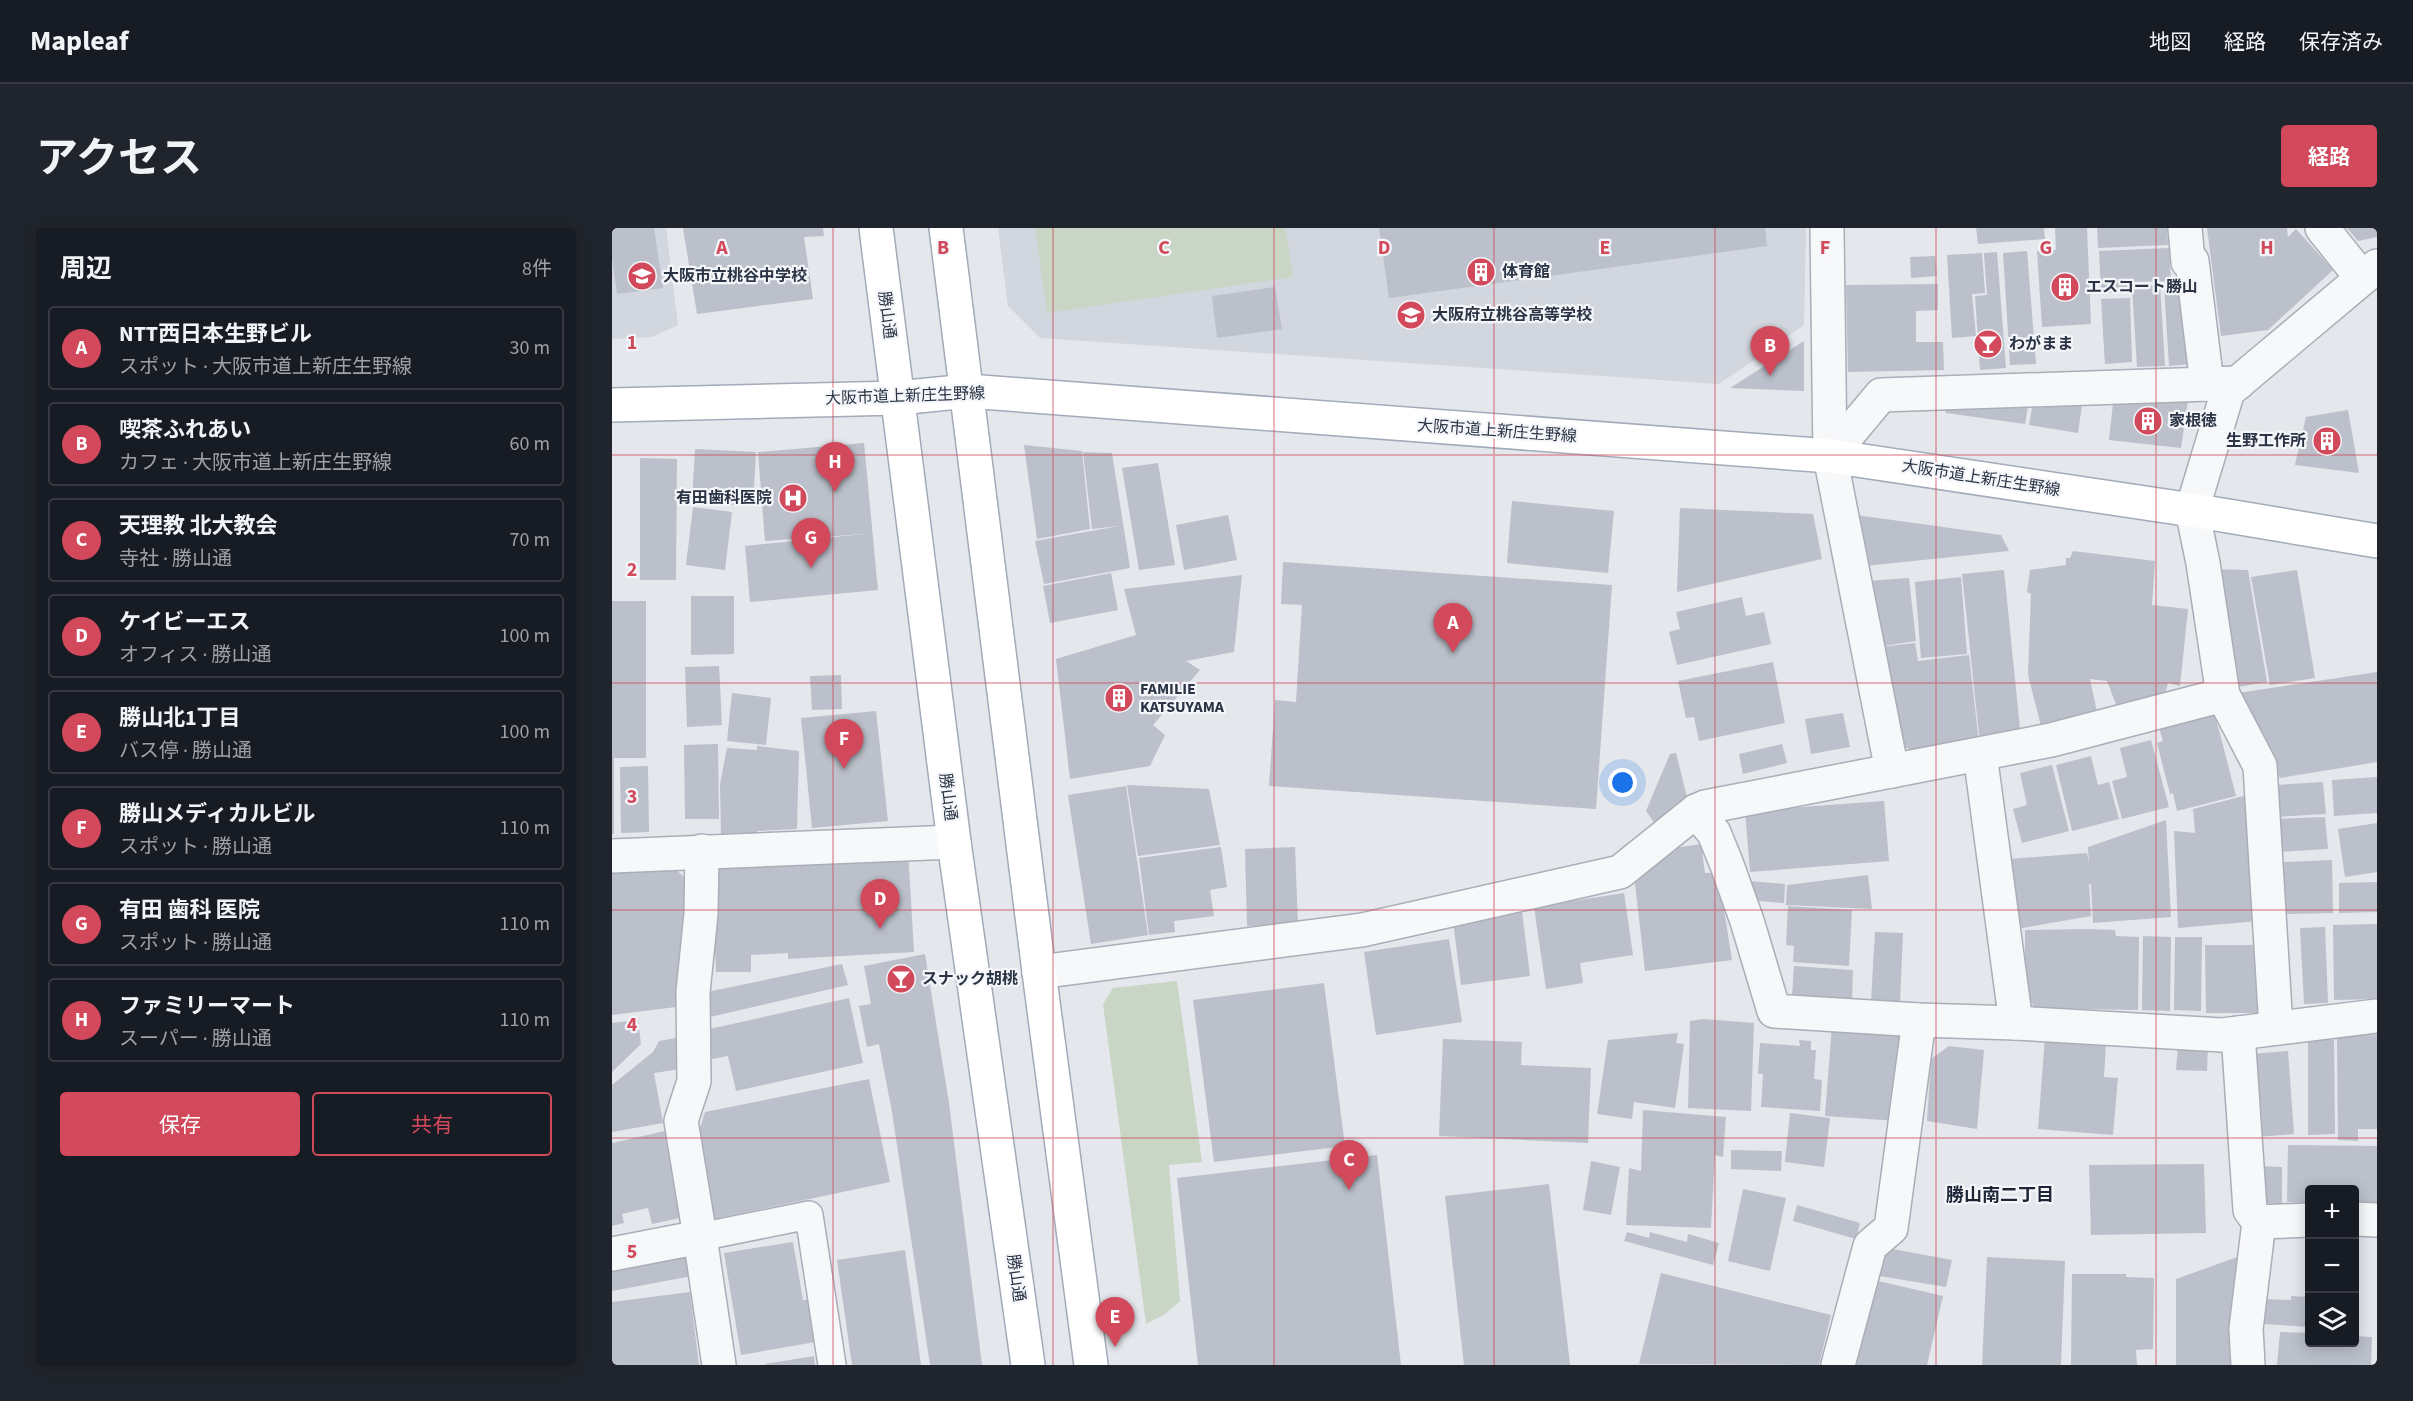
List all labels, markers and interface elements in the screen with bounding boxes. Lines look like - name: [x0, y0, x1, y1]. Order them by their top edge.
- text: Mapleaf: [30, 21, 129, 61]
- text: 地図: [2149, 27, 2191, 57]
- text: 経路: [2224, 27, 2266, 57]
- text: 保存済み: [2299, 27, 2383, 57]
- button: 経路: [2281, 125, 2377, 187]
- text: アクセス: [36, 129, 202, 189]
- text: A: [715, 234, 728, 262]
- text: B: [937, 234, 949, 262]
- text: C: [1158, 234, 1170, 262]
- text: D: [1378, 234, 1390, 262]
- text: E: [1600, 234, 1610, 262]
- text: F: [1820, 234, 1830, 262]
- text: G: [2040, 234, 2052, 262]
- text: H: [2260, 234, 2274, 262]
- text: 周辺: [60, 250, 112, 287]
- text: 8件: [522, 255, 552, 283]
- building icon: 体育館: [1465, 256, 1497, 288]
- school or university icon: 大阪市立桃谷中学校: [626, 260, 658, 292]
- place label: 体育館: [1502, 261, 1550, 283]
- place label: 大阪市立桃谷中学校: [663, 265, 807, 287]
- building icon: エスコート勝山: [2049, 271, 2081, 303]
- place label: エスコート勝山: [2086, 276, 2198, 298]
- street label: 勝山通: [873, 290, 901, 340]
- school or university icon: 大阪府立桃谷高等学校: [1395, 299, 1427, 331]
- place label: 大阪府立桃谷高等学校: [1432, 304, 1592, 326]
- text: NTT西日本生野ビル: [119, 318, 312, 350]
- pin: B: [1750, 326, 1790, 376]
- bar icon: わがまま: [1972, 328, 2004, 360]
- text: 1: [627, 329, 637, 357]
- place label: わがまま: [2009, 333, 2073, 355]
- text: A: [76, 334, 87, 362]
- text: 30 m: [510, 334, 550, 362]
- text: スポット · 大阪市道上新庄生野線: [119, 353, 412, 381]
- street label: 大阪市道上新庄生野線: [825, 382, 985, 410]
- building icon: 家根徳: [2132, 405, 2164, 437]
- place label: 家根徳: [2169, 410, 2217, 432]
- text: 喫茶ふれあい: [119, 414, 251, 446]
- street label: 大阪市道上新庄生野線: [1416, 414, 1578, 448]
- building icon: 生野工作所: [2311, 425, 2343, 457]
- text: B: [75, 430, 88, 458]
- text: 60 m: [510, 430, 550, 458]
- place label: 生野工作所: [2226, 430, 2306, 452]
- pin: H: [816, 442, 854, 492]
- text: カフェ · 大阪市道上新庄生野線: [119, 449, 392, 477]
- street label: 大阪市道上新庄生野線: [1900, 455, 2062, 501]
- hospital icon: 有田歯科医院: [777, 482, 809, 514]
- place label: 有田歯科医院: [676, 487, 772, 509]
- text: 天理教 北大教会: [119, 510, 277, 542]
- pin: G: [792, 518, 830, 568]
- text: C: [76, 526, 87, 554]
- text: 70 m: [510, 526, 550, 554]
- text: 寺社 · 勝山通: [119, 545, 232, 573]
- text: 2: [627, 556, 637, 584]
- pin: A: [1434, 604, 1472, 653]
- text: ケイビーエス: [119, 606, 251, 638]
- text: D: [75, 622, 88, 650]
- text: 100 m: [500, 622, 550, 650]
- text: オフィス · 勝山通: [119, 641, 272, 669]
- place label: FAMILIE KATSUYAMA: [1140, 678, 1225, 718]
- building icon: FAMILIE KATSUYAMA: [1103, 682, 1135, 714]
- text: 勝山北1丁目: [119, 702, 241, 734]
- text: E: [76, 718, 87, 746]
- text: 100 m: [500, 718, 550, 746]
- pin: F: [824, 720, 864, 769]
- text: バス停 · 勝山通: [119, 737, 252, 765]
- your location: [1608, 768, 1637, 797]
- street label: 勝山通: [934, 772, 962, 822]
- text: 3: [627, 783, 637, 811]
- text: 勝山メディカルビル: [119, 798, 315, 830]
- text: F: [76, 814, 87, 842]
- text: 110 m: [500, 814, 550, 842]
- text: スポット · 勝山通: [119, 833, 272, 861]
- pin: D: [860, 880, 900, 929]
- text: 有田 歯科 医院: [119, 894, 260, 926]
- text: G: [75, 910, 88, 938]
- text: 110 m: [500, 910, 550, 938]
- text: スポット · 勝山通: [119, 929, 272, 957]
- bar icon: スナック胡桃: [885, 963, 917, 995]
- place label: スナック胡桃: [922, 968, 1018, 990]
- text: ファミリーマート: [119, 990, 295, 1022]
- text: H: [75, 1006, 88, 1034]
- text: 110 m: [500, 1006, 550, 1034]
- text: 4: [627, 1011, 638, 1039]
- text: スーパー · 勝山通: [119, 1025, 272, 1053]
- button: 保存: [60, 1092, 300, 1156]
- button: 共有: [312, 1092, 552, 1156]
- pin: C: [1330, 1140, 1368, 1190]
- district label: 勝山南二丁目: [1946, 1183, 2054, 1208]
- map controls: [2305, 1185, 2359, 1347]
- button: +: [2305, 1185, 2359, 1239]
- text: 5: [627, 1238, 637, 1266]
- button: −: [2305, 1239, 2359, 1293]
- street label: 勝山通: [1002, 1253, 1030, 1303]
- button: layers: [2305, 1293, 2359, 1347]
- pin: E: [1096, 1298, 1134, 1347]

